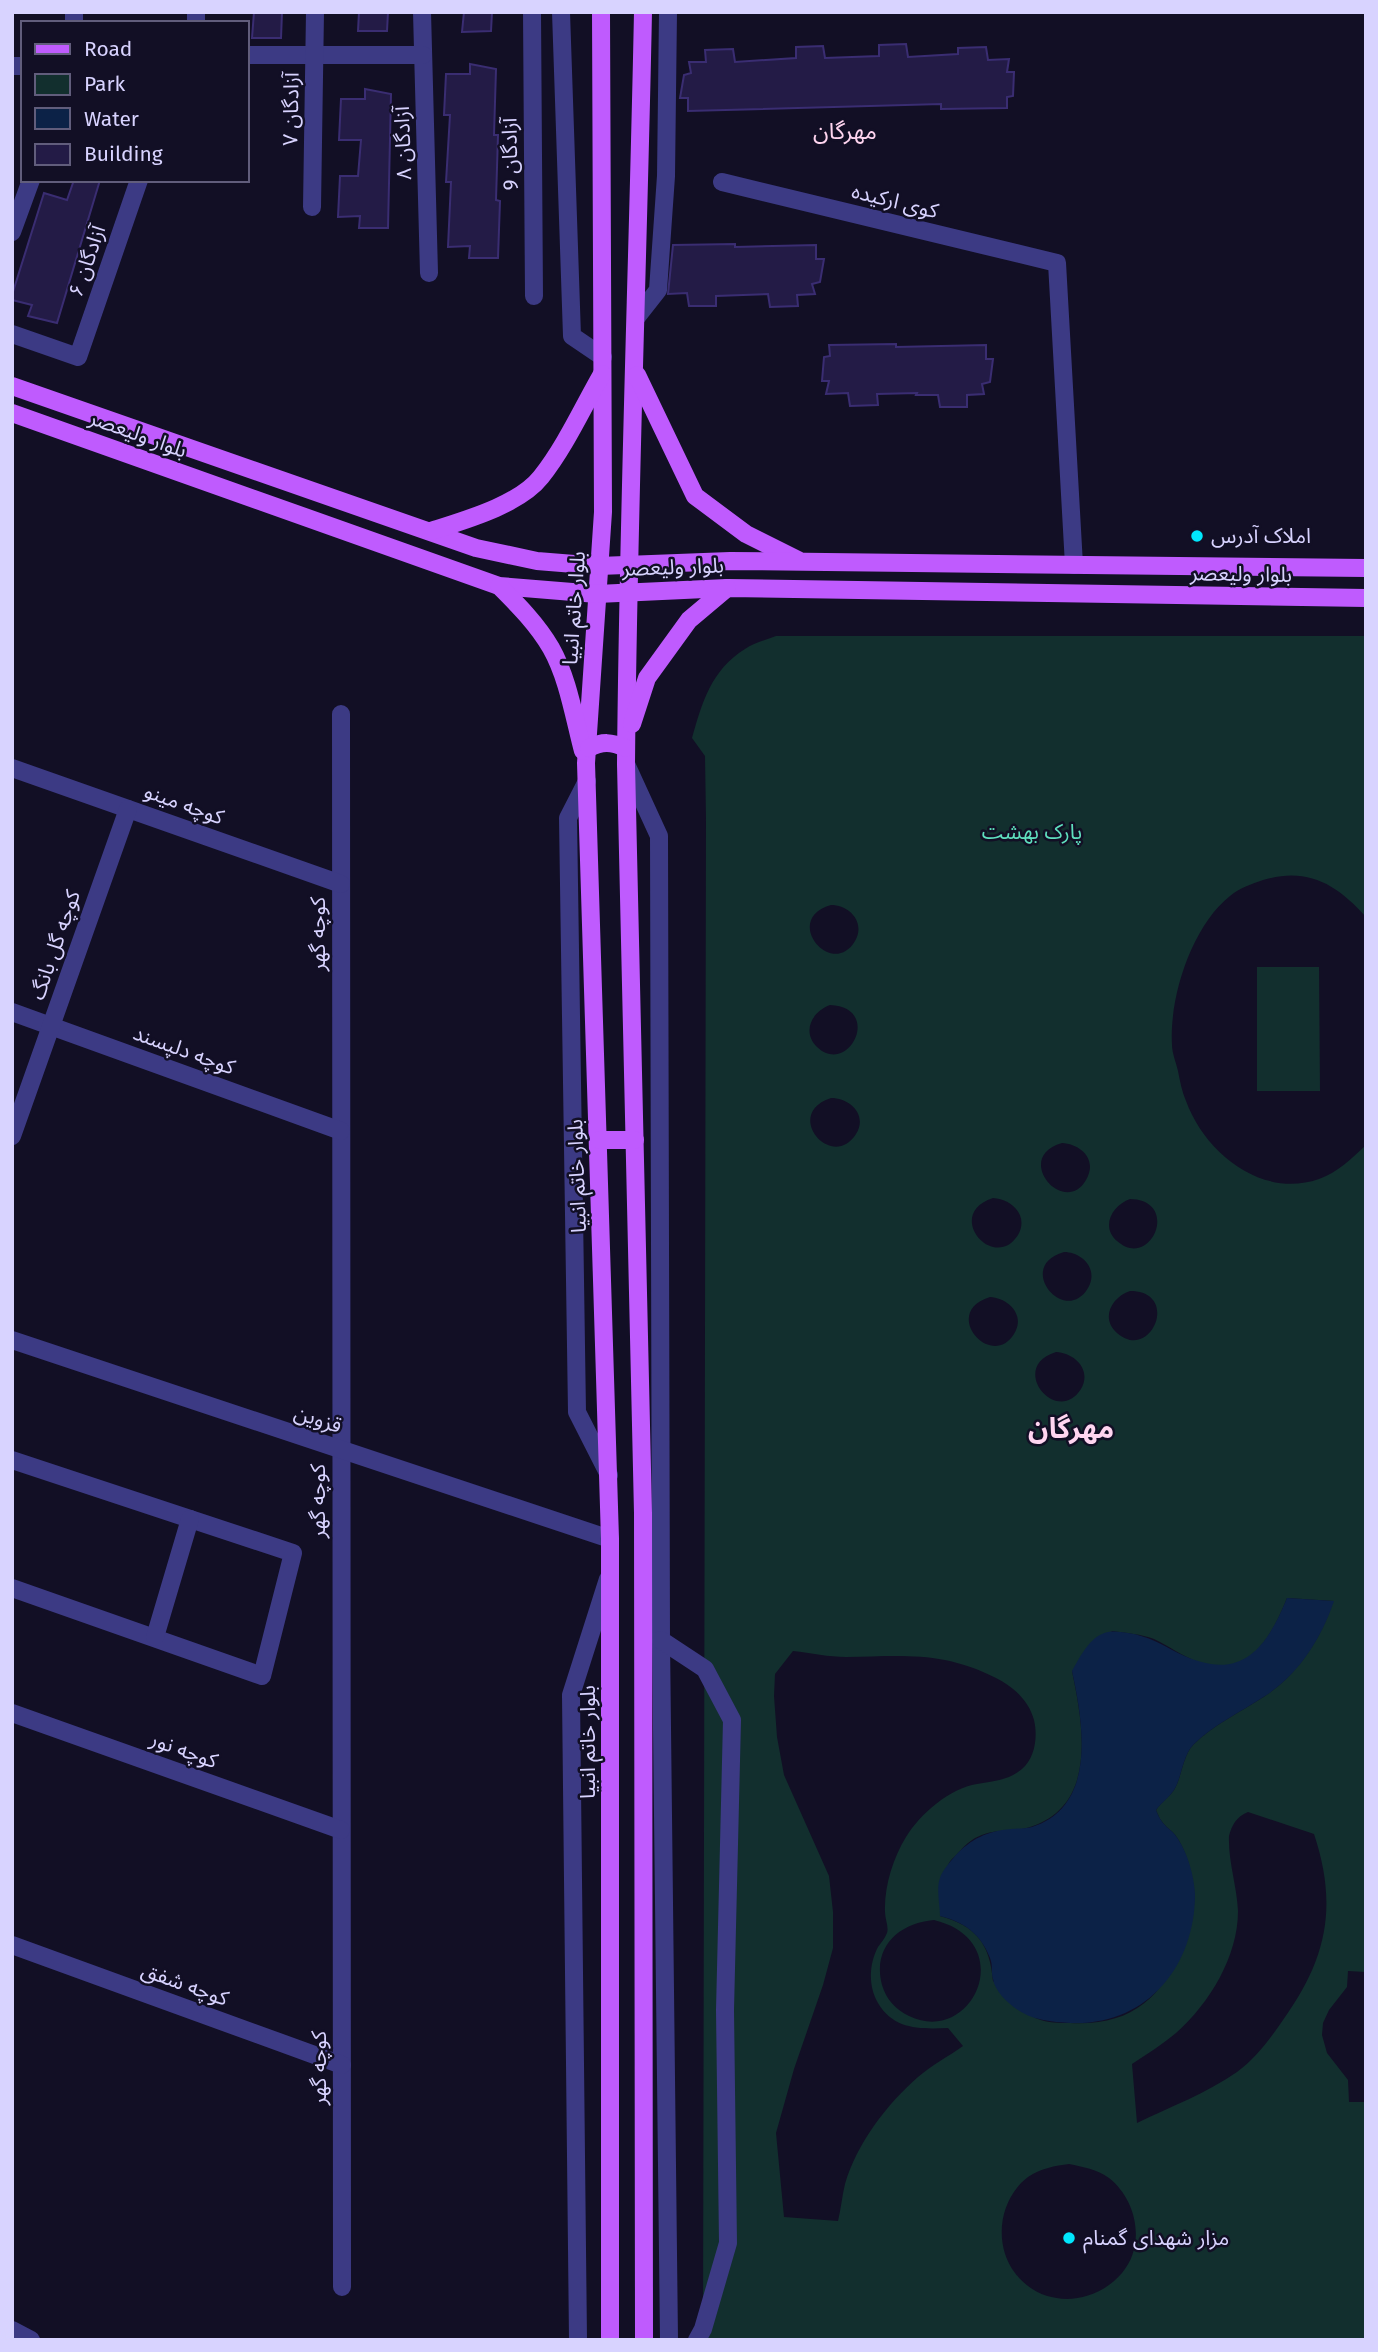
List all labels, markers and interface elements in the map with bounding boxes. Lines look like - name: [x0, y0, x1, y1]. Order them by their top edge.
- legend: [21, 21, 248, 182]
- text: Road: [84, 36, 132, 62]
- text: Park: [84, 71, 126, 97]
- street label: آزادگان ۷: [277, 71, 305, 146]
- street label: آزادگان ۸: [389, 105, 417, 180]
- text: Water: [84, 106, 139, 132]
- street label: آزادگان 9: [496, 116, 524, 191]
- district label: مهرگان: [813, 117, 877, 145]
- text: Building: [84, 141, 163, 167]
- street label: کوی ارکیده: [849, 178, 941, 224]
- street label: آزادگان ۶: [63, 221, 112, 300]
- street label: بلوار ولیعصر: [85, 404, 190, 464]
- place label: املاک آدرس: [1211, 523, 1311, 549]
- marker: املاک آدرس: [1189, 528, 1205, 544]
- street label: بلوار خاتم انبیا: [557, 550, 593, 666]
- street label: بلوار ولیعصر: [621, 552, 724, 582]
- street label: بلوار ولیعصر: [1189, 560, 1292, 588]
- street label: کوچه مینو: [141, 778, 228, 831]
- park label: پارک بهشت: [982, 819, 1082, 845]
- street label: کوچه گل بانگ: [24, 886, 86, 1003]
- street label: کوچه گهر: [305, 896, 331, 972]
- street label: کوچه دلپسند: [130, 1020, 239, 1081]
- street label: بلوار خاتم انبیا: [562, 1118, 594, 1233]
- street label: قزوین: [291, 1399, 345, 1439]
- district label: مهرگان: [1028, 1412, 1114, 1445]
- street label: کوچه گهر: [305, 1463, 331, 1539]
- street label: بلوار خاتم انبیا: [575, 1685, 603, 1799]
- street label: کوچه نور: [146, 1725, 222, 1774]
- street label: کوچه شفق: [138, 1956, 232, 2012]
- street label: کوچه گهر: [306, 2030, 332, 2106]
- place label: مزار شهدای گمنام: [1083, 2225, 1229, 2254]
- marker: مزار شهدای گمنام: [1061, 2230, 1077, 2246]

